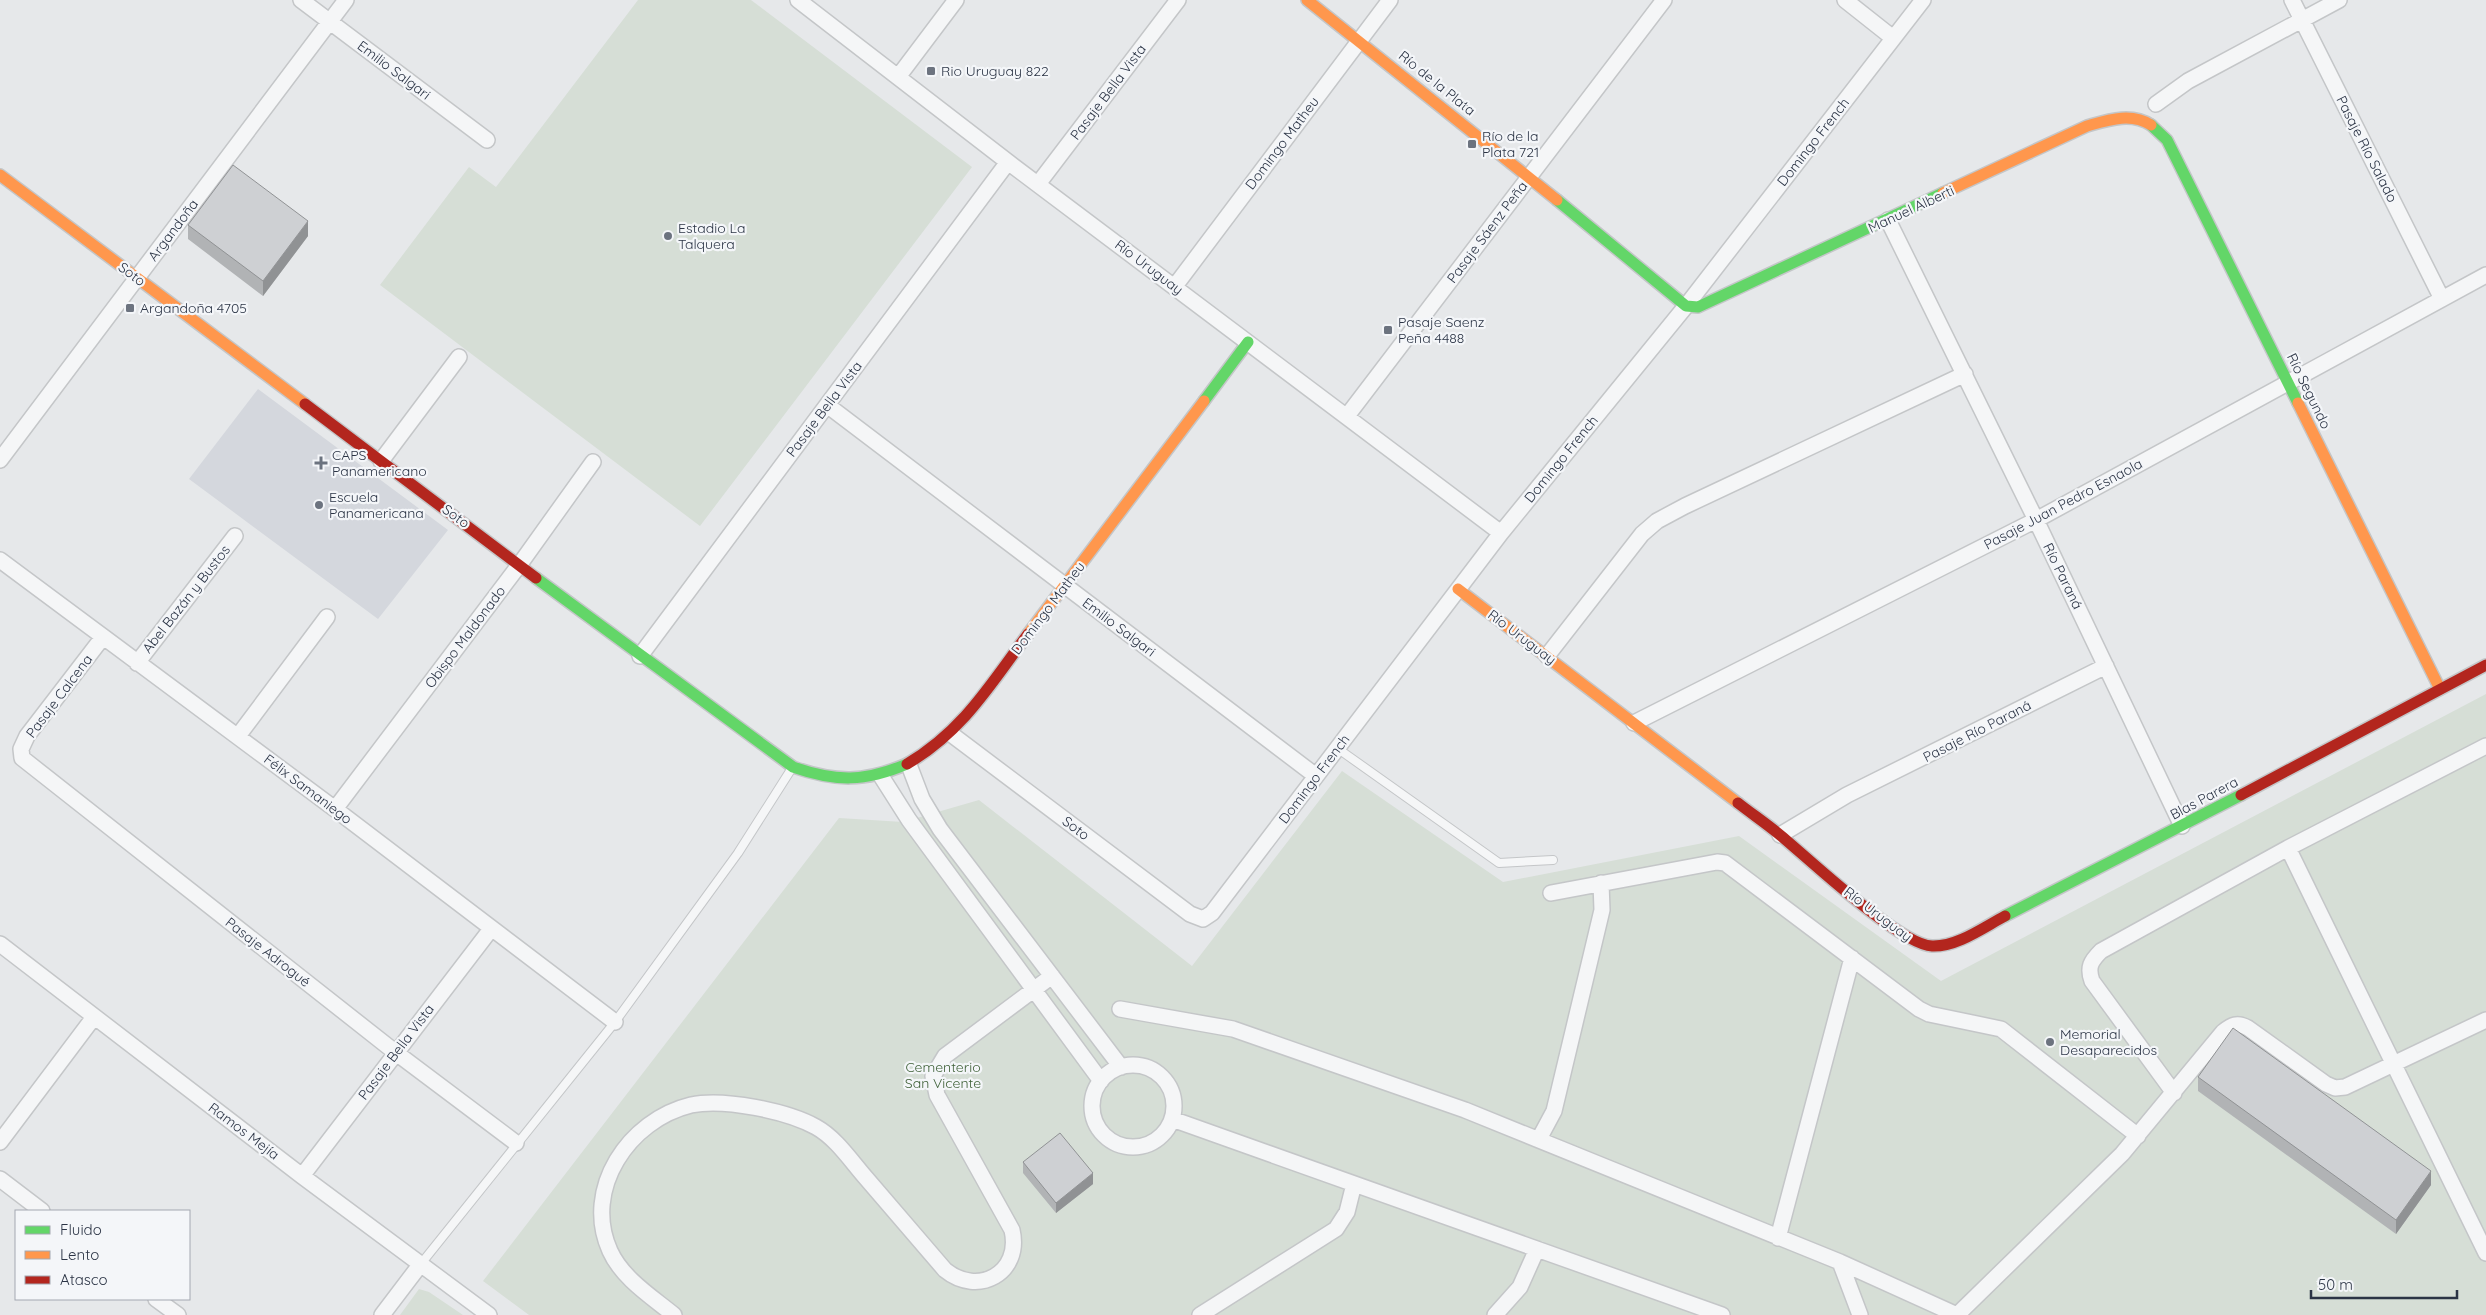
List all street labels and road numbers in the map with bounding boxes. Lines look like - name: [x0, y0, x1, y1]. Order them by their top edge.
- street label: Emilio Salgari: [354, 37, 434, 103]
- street label: Pasaje Bella Vista: [1066, 41, 1150, 143]
- street label: Río de la Plata: [1395, 47, 1479, 119]
- street label: Domingo Matheu: [1241, 93, 1323, 193]
- street label: Pasaje Río Salado: [2332, 93, 2402, 205]
- street label: Domingo French: [1773, 94, 1853, 190]
- street label: Pasaje Sáenz Peña: [1443, 177, 1531, 287]
- street label: Manuel Alberti: [1865, 181, 1957, 237]
- street label: Argandoña: [144, 195, 202, 265]
- street label: Río Uruguay: [1111, 235, 1187, 299]
- street label: Soto: [115, 258, 149, 290]
- street label: Río Segundo: [2283, 350, 2335, 432]
- street label: Pasaje Bella Vista: [782, 358, 866, 460]
- street label: Domingo French: [1520, 412, 1602, 506]
- street label: Pasaje Juan Pedro Esnaola: [1981, 455, 2145, 553]
- street label: Soto: [439, 500, 473, 532]
- street label: Río Paraná: [2039, 540, 2087, 612]
- street label: Abel Bazán y Bustos: [138, 541, 234, 657]
- street label: Domingo Matheu: [1007, 558, 1089, 658]
- street label: Obispo Maldonado: [421, 582, 509, 692]
- street label: Emilio Salgari: [1079, 594, 1159, 660]
- street label: Río Uruguay: [1484, 605, 1560, 669]
- street label: Pasaje Calcena: [22, 651, 96, 741]
- street label: Pasaje Río Paraná: [1920, 696, 2034, 766]
- street label: Domingo French: [1275, 731, 1353, 827]
- street label: Félix Samaniego: [260, 750, 356, 828]
- street label: Blas Parera: [2167, 773, 2241, 823]
- street label: Soto: [1059, 812, 1093, 844]
- street label: Río Uruguay: [1840, 882, 1916, 946]
- street label: Pasaje Adrogué: [222, 913, 314, 991]
- street label: Pasaje Bella Vista: [354, 1001, 438, 1103]
- street label: Ramos Mejía: [205, 1098, 283, 1164]

